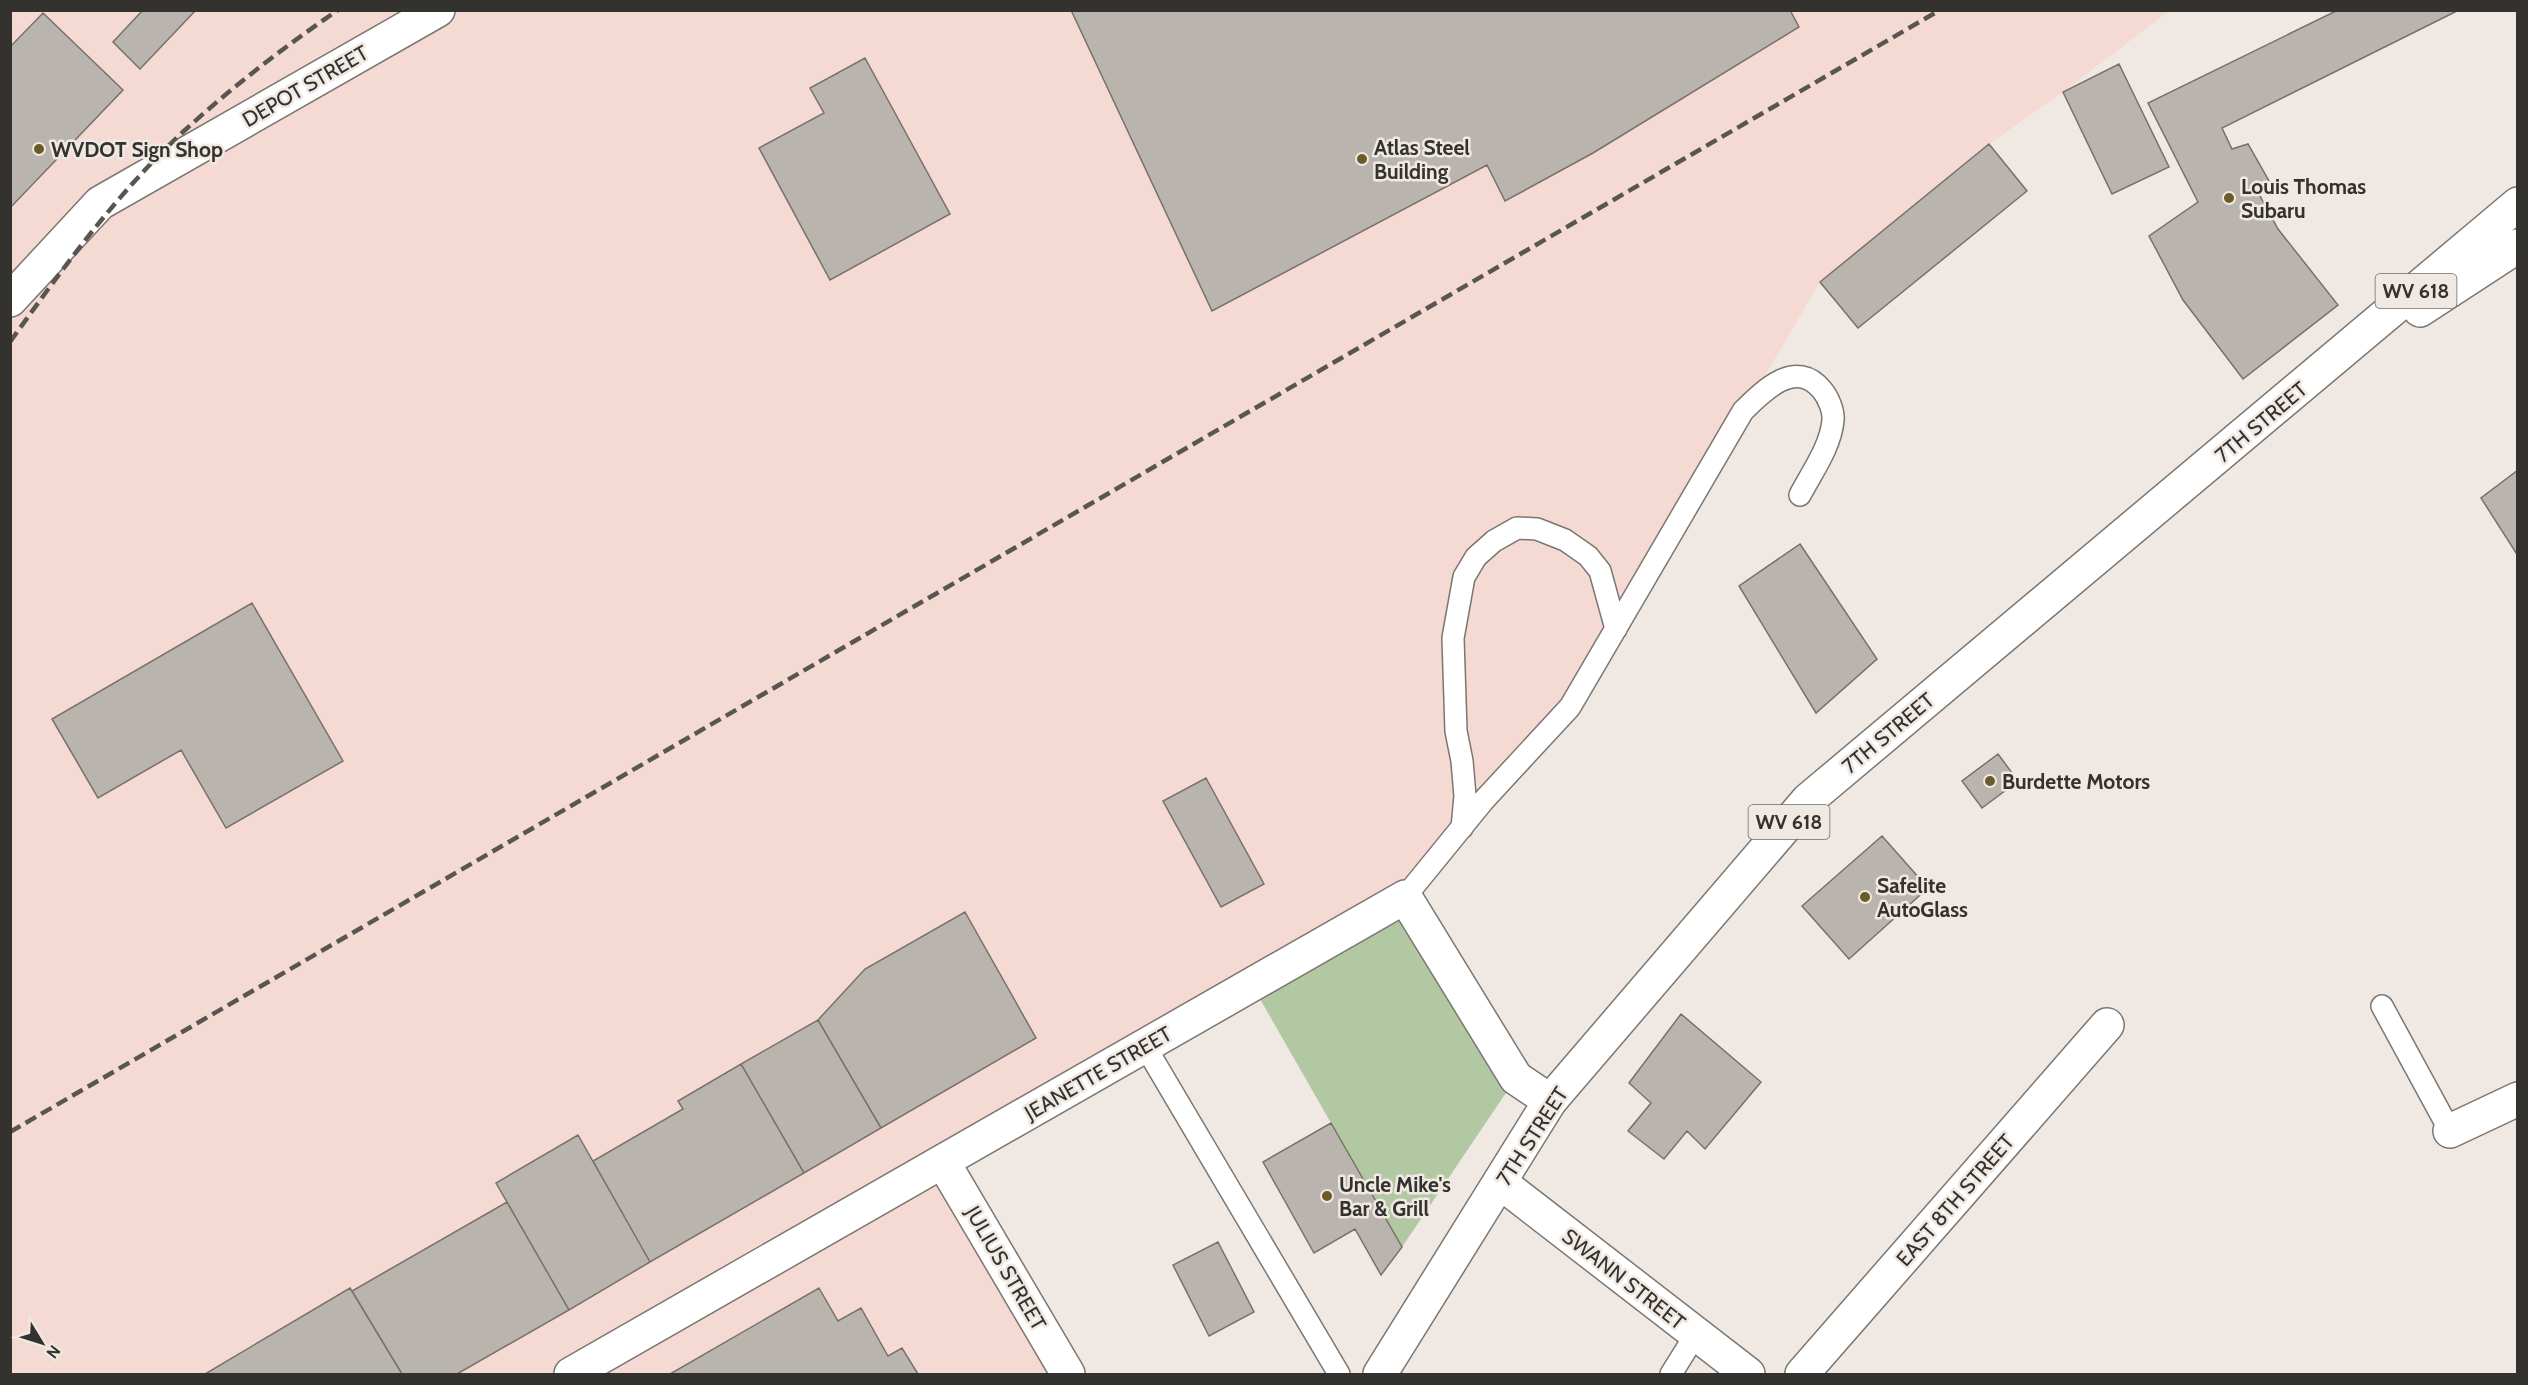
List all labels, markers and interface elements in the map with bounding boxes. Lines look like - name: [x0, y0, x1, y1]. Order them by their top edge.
- street label: DEPOT STREET: [238, 40, 372, 132]
- place label: Atlas Steel Building: [1374, 135, 1470, 184]
- place label: WVDOT Sign Shop: [51, 137, 223, 162]
- marker: WVDOT Sign Shop: [32, 142, 46, 156]
- marker: Atlas Steel Building: [1355, 152, 1369, 166]
- place label: Louis Thomas Subaru: [2241, 174, 2366, 223]
- marker: Louis Thomas Subaru: [2222, 191, 2236, 205]
- road number: WV 618: [2376, 274, 2456, 308]
- street label: 7TH STREET: [2210, 376, 2312, 468]
- street label: 7TH STREET: [1837, 687, 1939, 779]
- place label: Burdette Motors: [2002, 769, 2150, 794]
- marker: Burdette Motors: [1983, 774, 1997, 788]
- road number: WV 618: [1748, 805, 1830, 839]
- place label: Safelite AutoGlass: [1877, 873, 1968, 922]
- marker: Safelite AutoGlass: [1858, 890, 1872, 904]
- street label: JEANETTE STREET: [1019, 1021, 1176, 1126]
- street label: 7TH STREET: [1491, 1082, 1573, 1190]
- street label: EAST 8TH STREET: [1891, 1129, 2019, 1271]
- place label: Uncle Mike's Bar & Grill: [1339, 1172, 1451, 1221]
- marker: Uncle Mike's Bar & Grill: [1320, 1189, 1334, 1203]
- street label: JULIUS STREET: [960, 1201, 1052, 1335]
- street label: SWANN STREET: [1558, 1223, 1690, 1335]
- north arrow: [12, 1313, 72, 1373]
- text: N: [42, 1342, 64, 1362]

